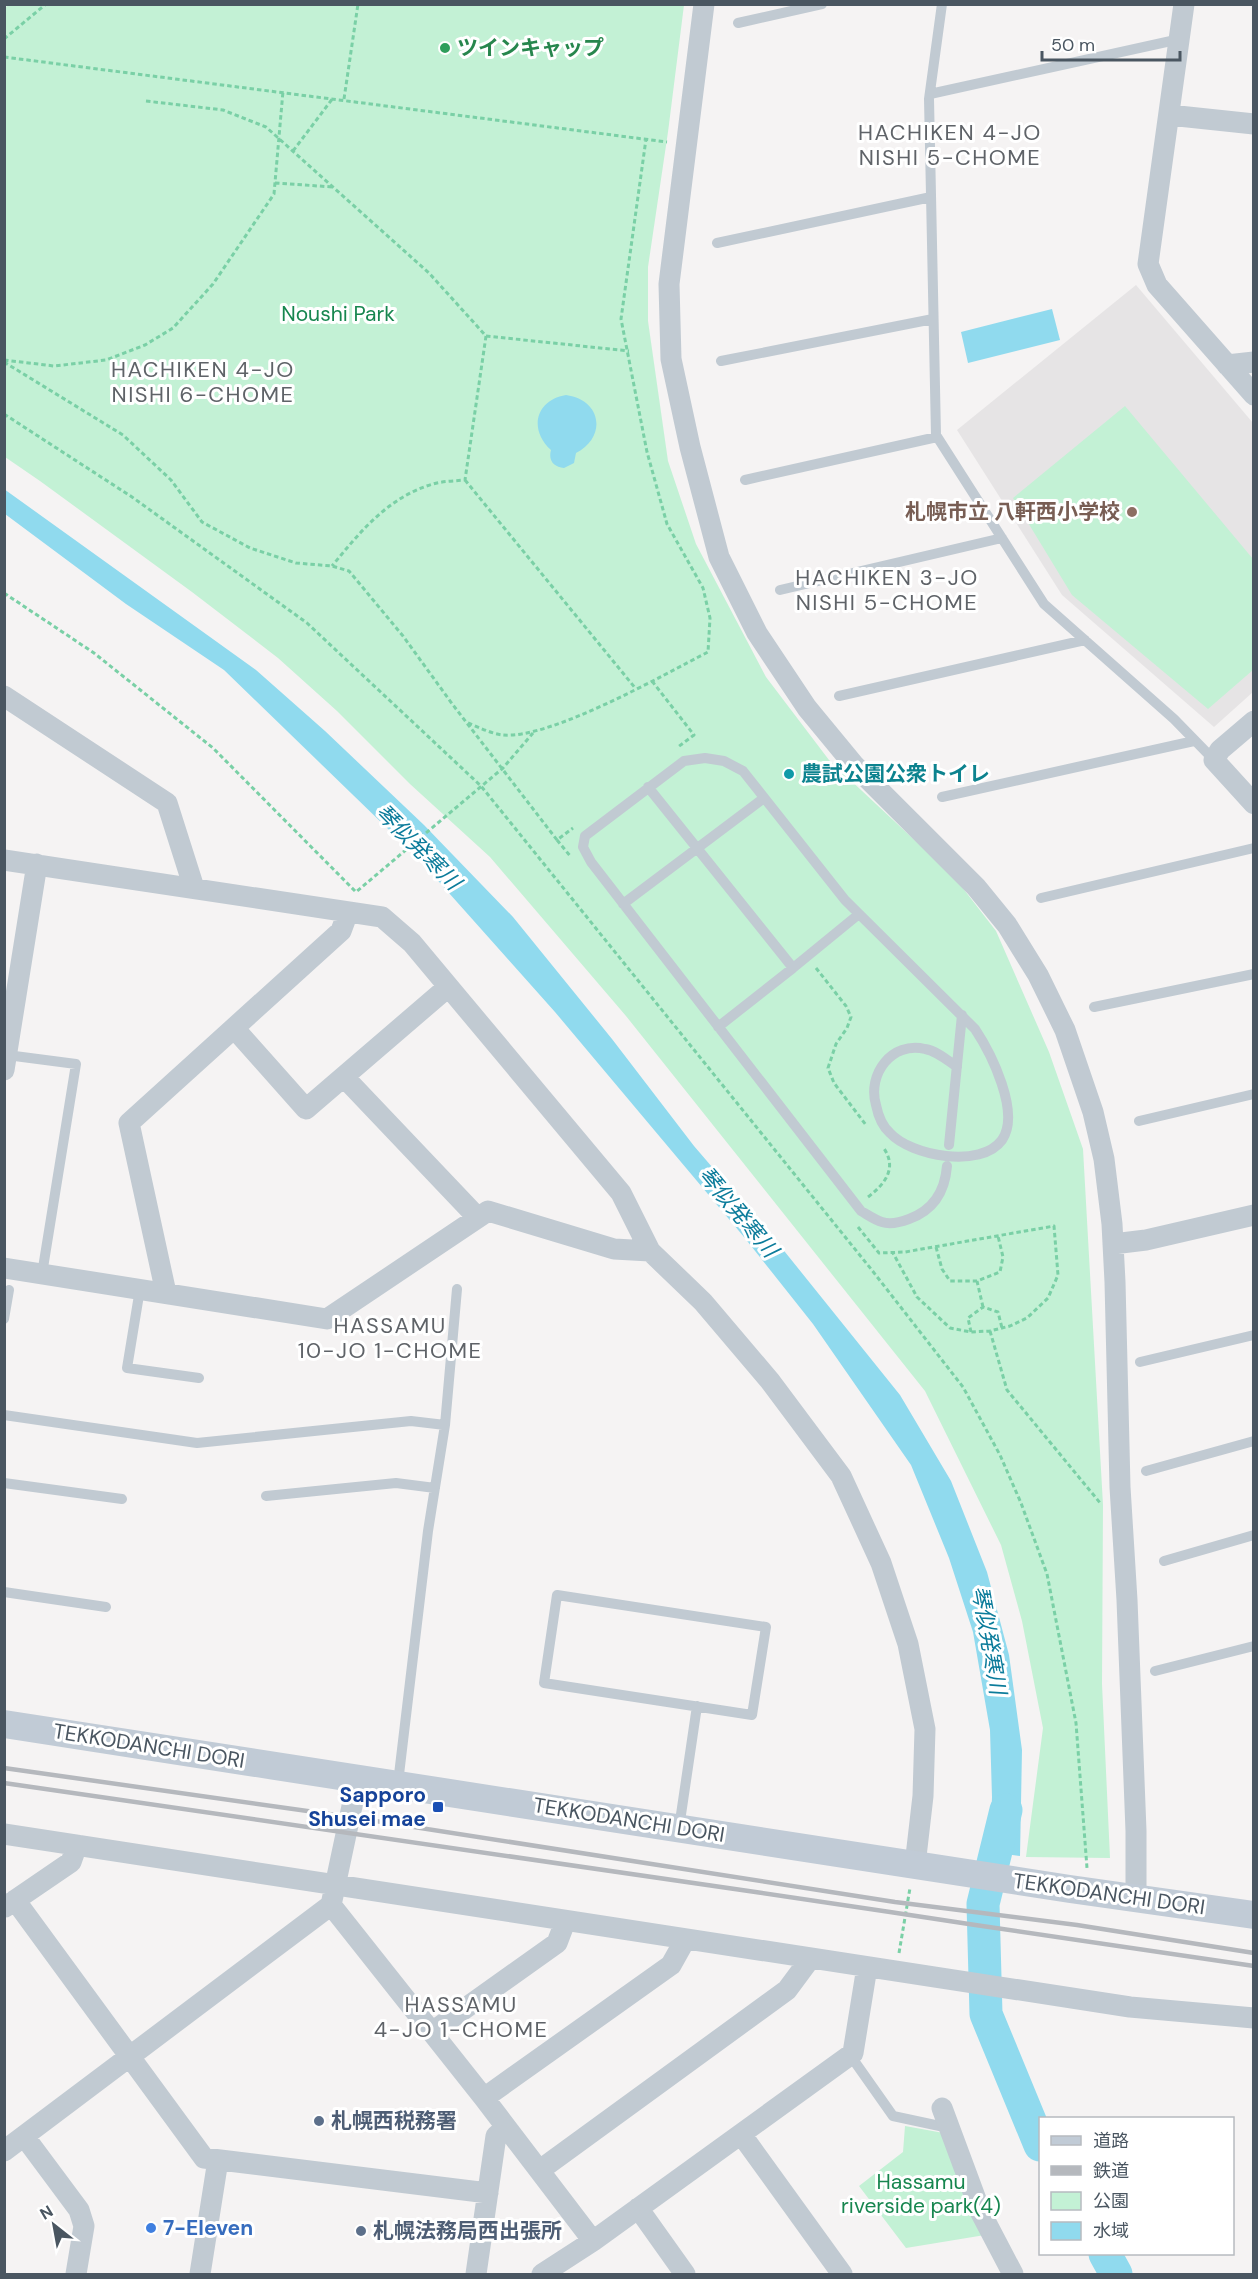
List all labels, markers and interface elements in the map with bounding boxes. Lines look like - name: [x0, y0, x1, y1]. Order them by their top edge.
- scale bar: [1042, 24, 1180, 62]
- text: 50 m: [1051, 33, 1095, 57]
- place label: ツインキャップ: [457, 34, 604, 62]
- marker: ツインキャップ: [438, 41, 452, 55]
- district label: HACHIKEN 4-JO NISHI 5-CHOME: [858, 118, 1042, 172]
- park label: Noushi Park: [281, 300, 395, 328]
- district label: HACHIKEN 4-JO NISHI 6-CHOME: [111, 355, 295, 409]
- place label: 札幌市立 八軒西小学校: [905, 498, 1120, 526]
- marker: 札幌市立 八軒西小学校: [1125, 505, 1139, 519]
- district label: HACHIKEN 3-JO NISHI 5-CHOME: [795, 563, 979, 617]
- place label: 農試公園公衆トイレ: [801, 760, 990, 788]
- marker: 農試公園公衆トイレ: [782, 767, 796, 781]
- water label: 琴似発寒川: [369, 798, 469, 898]
- water label: 琴似発寒川: [692, 1161, 786, 1265]
- district label: HASSAMU 10-JO 1-CHOME: [298, 1311, 482, 1365]
- water label: 琴似発寒川: [965, 1583, 1013, 1699]
- street label: TEKKODANCHI DORI: [51, 1717, 247, 1775]
- place label: Sapporo Shusei mae: [308, 1781, 426, 1833]
- street label: TEKKODANCHI DORI: [531, 1791, 727, 1849]
- marker: Sapporo Shusei mae: [431, 1800, 445, 1814]
- street label: TEKKODANCHI DORI: [1011, 1867, 1207, 1921]
- district label: HASSAMU 4-JO 1-CHOME: [374, 1990, 548, 2044]
- place label: 札幌西税務署: [331, 2107, 457, 2135]
- marker: 札幌西税務署: [312, 2114, 326, 2128]
- legend: [1039, 2117, 1234, 2255]
- text: 道路: [1093, 2129, 1129, 2153]
- text: 鉄道: [1093, 2159, 1129, 2183]
- park label: Hassamu riverside park(4): [841, 2168, 1001, 2220]
- text: 公園: [1093, 2189, 1129, 2213]
- north arrow: [24, 2195, 84, 2255]
- text: N: [36, 2201, 57, 2225]
- place label: 7-Eleven: [163, 2214, 253, 2242]
- place label: 札幌法務局西出張所: [373, 2217, 562, 2245]
- text: 水域: [1093, 2219, 1129, 2243]
- marker: 7-Eleven: [144, 2221, 158, 2235]
- marker: 札幌法務局西出張所: [354, 2224, 368, 2238]

